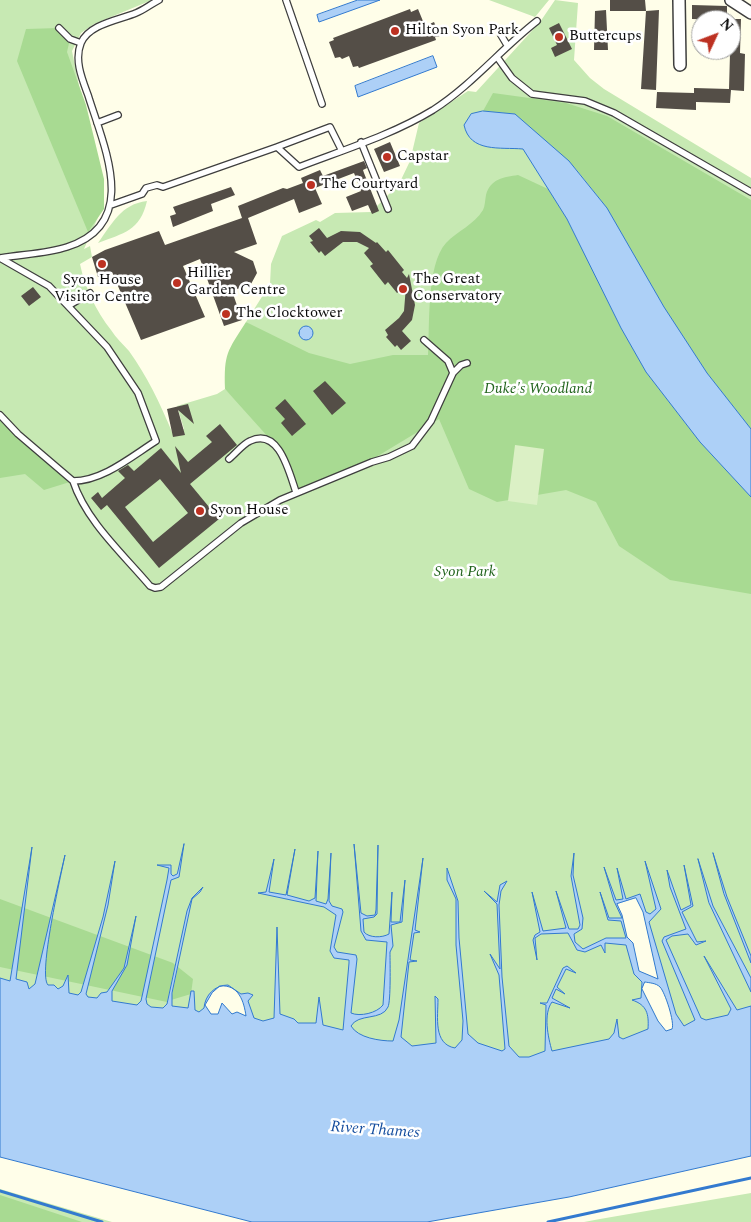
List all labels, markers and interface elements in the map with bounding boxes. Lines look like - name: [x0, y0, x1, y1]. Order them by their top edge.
- north arrow: [691, 10, 741, 60]
- text: N: [715, 14, 738, 36]
- place label: Hilton Syon Park: [405, 22, 519, 40]
- marker: Hilton Syon Park: [389, 25, 401, 37]
- place label: Buttercups: [569, 28, 642, 46]
- marker: Buttercups: [553, 31, 565, 43]
- place label: Capstar: [397, 148, 449, 166]
- marker: Capstar: [381, 151, 393, 163]
- place label: The Courtyard: [321, 176, 418, 194]
- marker: The Courtyard: [305, 179, 317, 191]
- marker: Syon House Visitor Centre: [96, 258, 108, 270]
- place label: Hillier Garden Centre: [187, 265, 285, 300]
- place label: The Great Conservatory: [413, 271, 502, 306]
- place label: Syon House Visitor Centre: [54, 272, 150, 307]
- marker: Hillier Garden Centre: [171, 277, 183, 289]
- marker: The Great Conservatory: [397, 283, 409, 295]
- place label: The Clocktower: [236, 305, 342, 323]
- marker: The Clocktower: [220, 308, 232, 320]
- park label: Duke's Woodland: [484, 381, 592, 399]
- place label: Syon House: [210, 502, 288, 520]
- marker: Syon House: [194, 505, 206, 517]
- park label: Syon Park: [434, 564, 496, 582]
- water label: River Thames: [330, 1118, 420, 1144]

